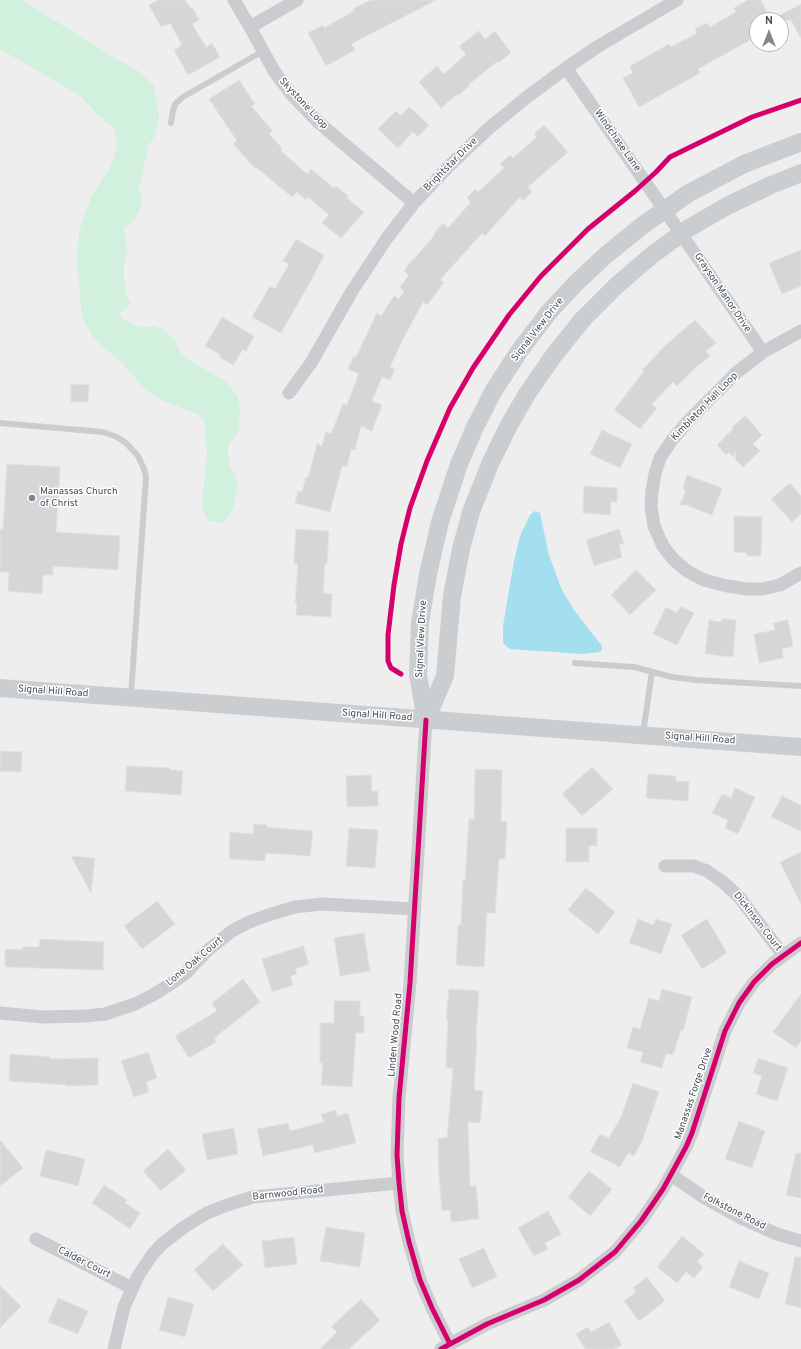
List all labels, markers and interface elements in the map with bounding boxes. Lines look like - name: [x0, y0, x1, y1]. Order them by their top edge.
- north arrow: [749, 12, 789, 52]
- text: N: [765, 14, 773, 28]
- street label: Skystone Loop: [276, 76, 330, 132]
- street label: Windchase Lane: [591, 108, 643, 174]
- street label: Brightstar Drive: [422, 136, 480, 194]
- street label: Grayson Manor Drive: [691, 251, 753, 335]
- street label: Signal View Drive: [509, 296, 567, 364]
- street label: Kimbleton Hall Loop: [669, 370, 741, 444]
- place label: Manassas Church of Christ: [40, 486, 118, 510]
- marker: Manassas Church of Christ: [27, 493, 37, 503]
- street label: Signal View Drive: [414, 600, 430, 678]
- street label: Signal Hill Road: [17, 684, 89, 700]
- street label: Signal Hill Road: [341, 708, 413, 724]
- street label: Signal Hill Road: [664, 731, 736, 747]
- street label: Dickinson Court: [730, 890, 784, 954]
- street label: Lone Oak Court: [164, 935, 226, 989]
- street label: Linden Wood Road: [386, 993, 406, 1077]
- street label: Manassas Forge Drive: [673, 1046, 715, 1142]
- street label: Barnwood Road: [252, 1184, 324, 1204]
- street label: Folkstone Road: [701, 1191, 767, 1233]
- street label: Calder Court: [56, 1245, 112, 1281]

